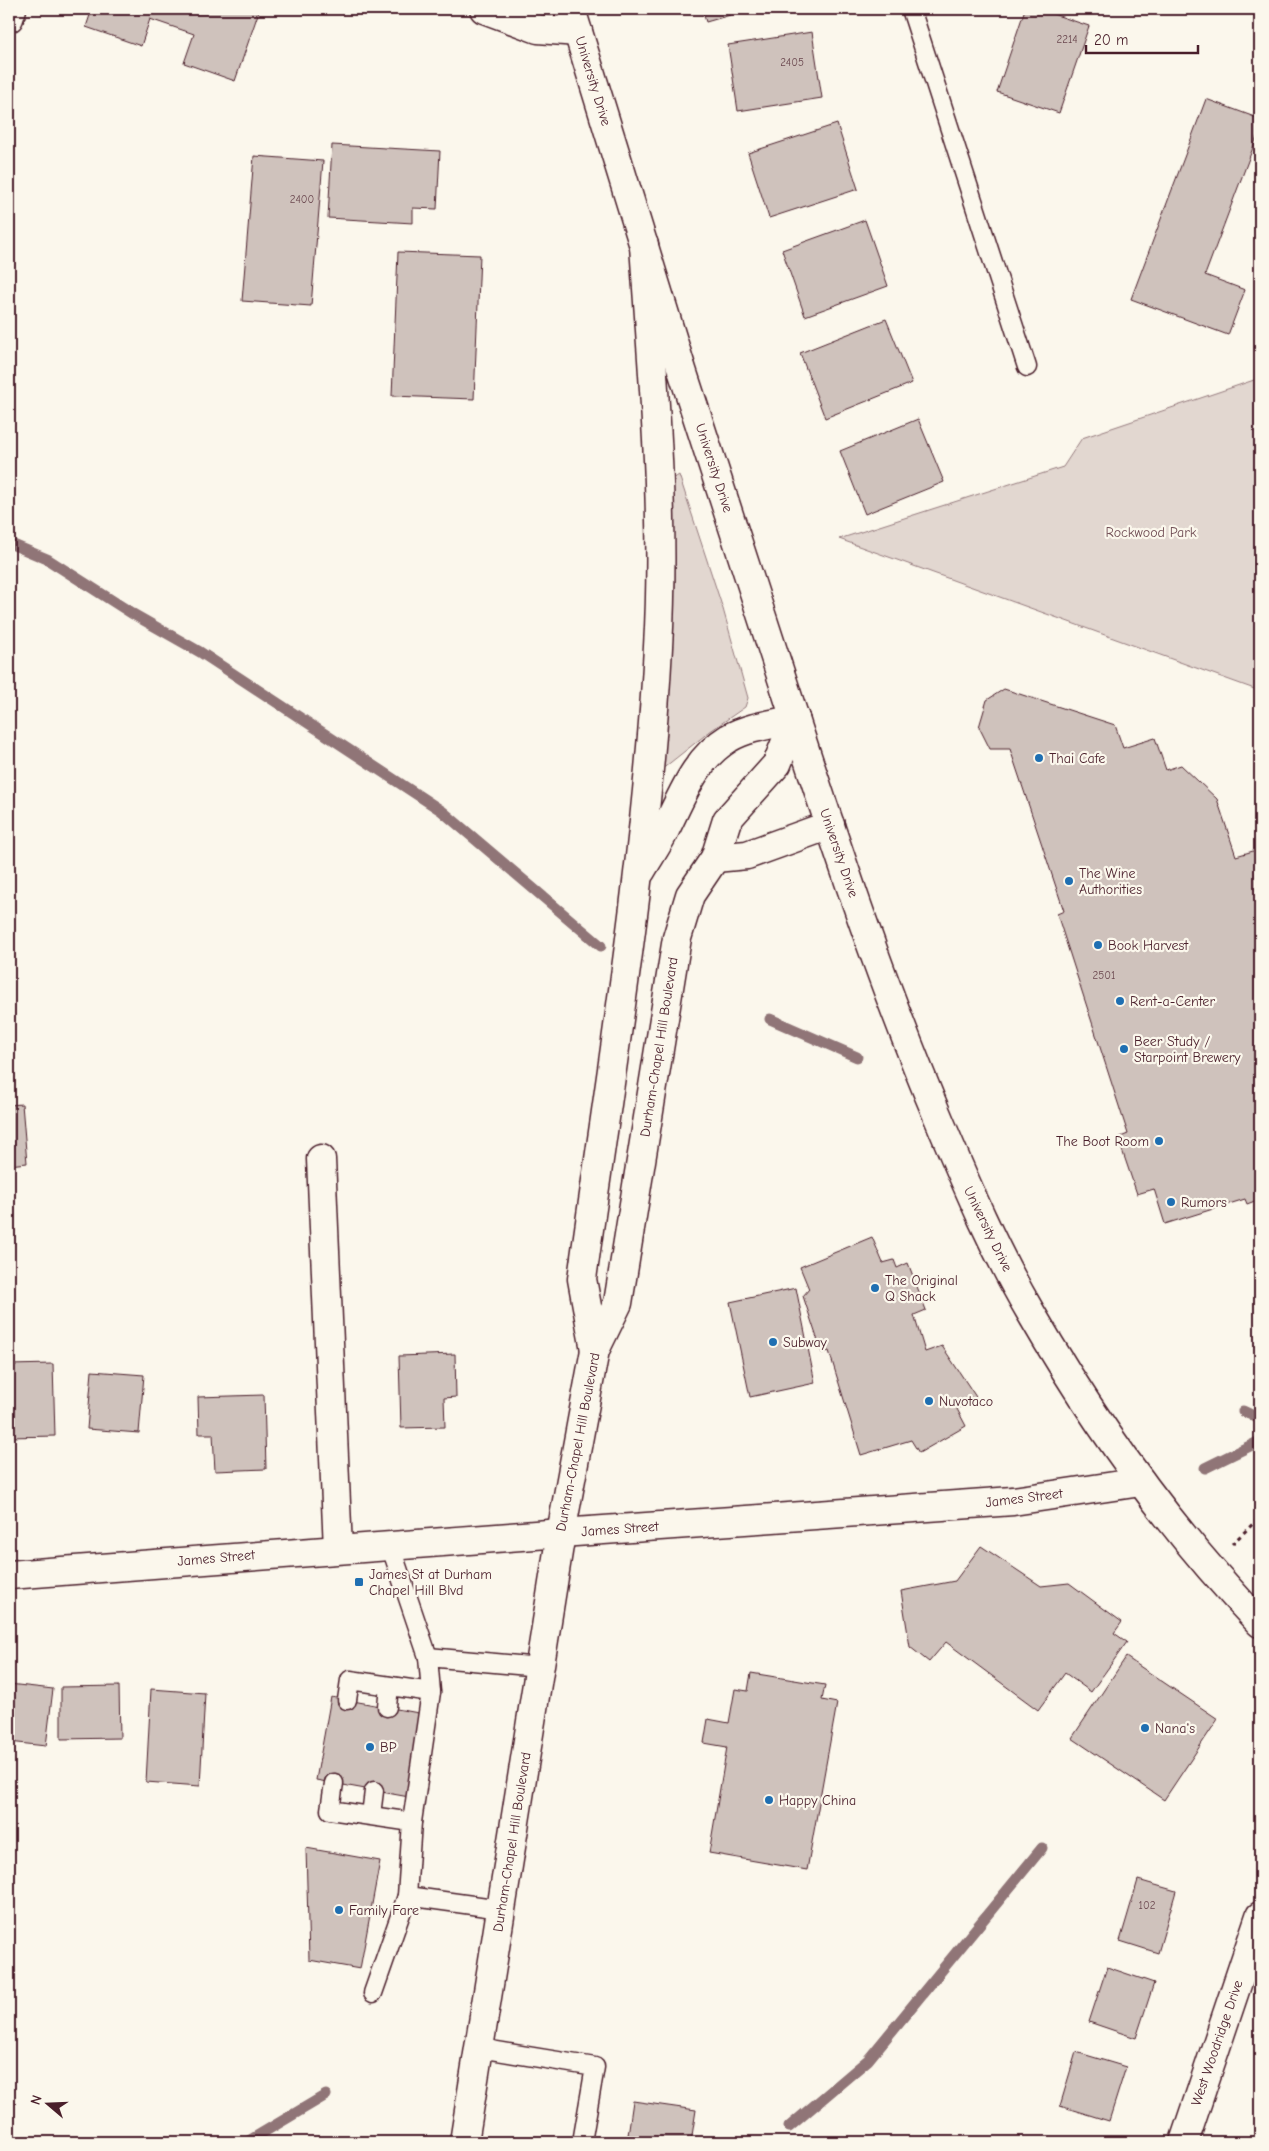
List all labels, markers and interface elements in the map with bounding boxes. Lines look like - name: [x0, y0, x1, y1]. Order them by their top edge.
- scale bar: [1086, 22, 1199, 54]
- text: 20 m: [1094, 31, 1128, 49]
- house number: 2214: [1056, 33, 1078, 46]
- street label: University Drive: [571, 34, 615, 128]
- house number: 2405: [780, 56, 804, 69]
- house number: 2400: [290, 193, 314, 206]
- street label: University Drive: [692, 421, 736, 515]
- park label: Rockwood Park: [1106, 524, 1197, 541]
- place label: Thai Cafe: [1049, 750, 1105, 767]
- marker: Thai Cafe: [1033, 752, 1045, 764]
- street label: University Drive: [816, 806, 862, 900]
- place label: The Wine Authorities: [1079, 865, 1142, 898]
- marker: The Wine Authorities: [1063, 875, 1075, 887]
- place label: Book Harvest: [1108, 937, 1189, 954]
- marker: Book Harvest: [1092, 939, 1104, 951]
- street label: Durham-Chapel Hill Boulevard: [636, 956, 682, 1138]
- house number: 2501: [1093, 969, 1115, 982]
- place label: Rent-a-Center: [1130, 993, 1215, 1010]
- marker: Rent-a-Center: [1114, 995, 1126, 1007]
- place label: Beer Study / Starpoint Brewery: [1134, 1033, 1241, 1066]
- marker: Beer Study / Starpoint Brewery: [1118, 1043, 1130, 1055]
- place label: The Boot Room: [1056, 1133, 1149, 1150]
- marker: The Boot Room: [1153, 1135, 1165, 1147]
- street label: University Drive: [960, 1184, 1016, 1274]
- place label: Rumors: [1181, 1194, 1227, 1211]
- marker: Rumors: [1165, 1196, 1177, 1208]
- place label: The Original Q Shack: [885, 1272, 958, 1305]
- marker: The Original Q Shack: [869, 1282, 881, 1294]
- place label: Subway: [783, 1334, 828, 1351]
- marker: Subway: [767, 1336, 779, 1348]
- street label: Durham-Chapel Hill Boulevard: [552, 1351, 604, 1533]
- place label: Nuvotaco: [939, 1393, 993, 1410]
- marker: Nuvotaco: [923, 1395, 935, 1407]
- street label: James Street: [984, 1485, 1065, 1511]
- street label: James Street: [581, 1518, 660, 1540]
- street label: James Street: [177, 1546, 256, 1570]
- place label: James St at Durham Chapel Hill Blvd: [369, 1566, 492, 1599]
- marker: James St at Durham Chapel Hill Blvd: [353, 1576, 365, 1588]
- place label: Nana's: [1155, 1720, 1195, 1737]
- marker: Nana's: [1139, 1722, 1151, 1734]
- place label: BP: [380, 1739, 397, 1756]
- marker: BP: [364, 1741, 376, 1753]
- street label: Durham-Chapel Hill Boulevard: [489, 1751, 535, 1933]
- place label: Happy China: [779, 1792, 856, 1809]
- marker: Happy China: [763, 1794, 775, 1806]
- house number: 102: [1139, 1899, 1156, 1912]
- place label: Family Fare: [349, 1902, 419, 1919]
- marker: Family Fare: [333, 1904, 345, 1916]
- street label: West Woodridge Drive: [1187, 1978, 1247, 2108]
- north arrow: [22, 2078, 72, 2128]
- text: N: [27, 2093, 46, 2107]

